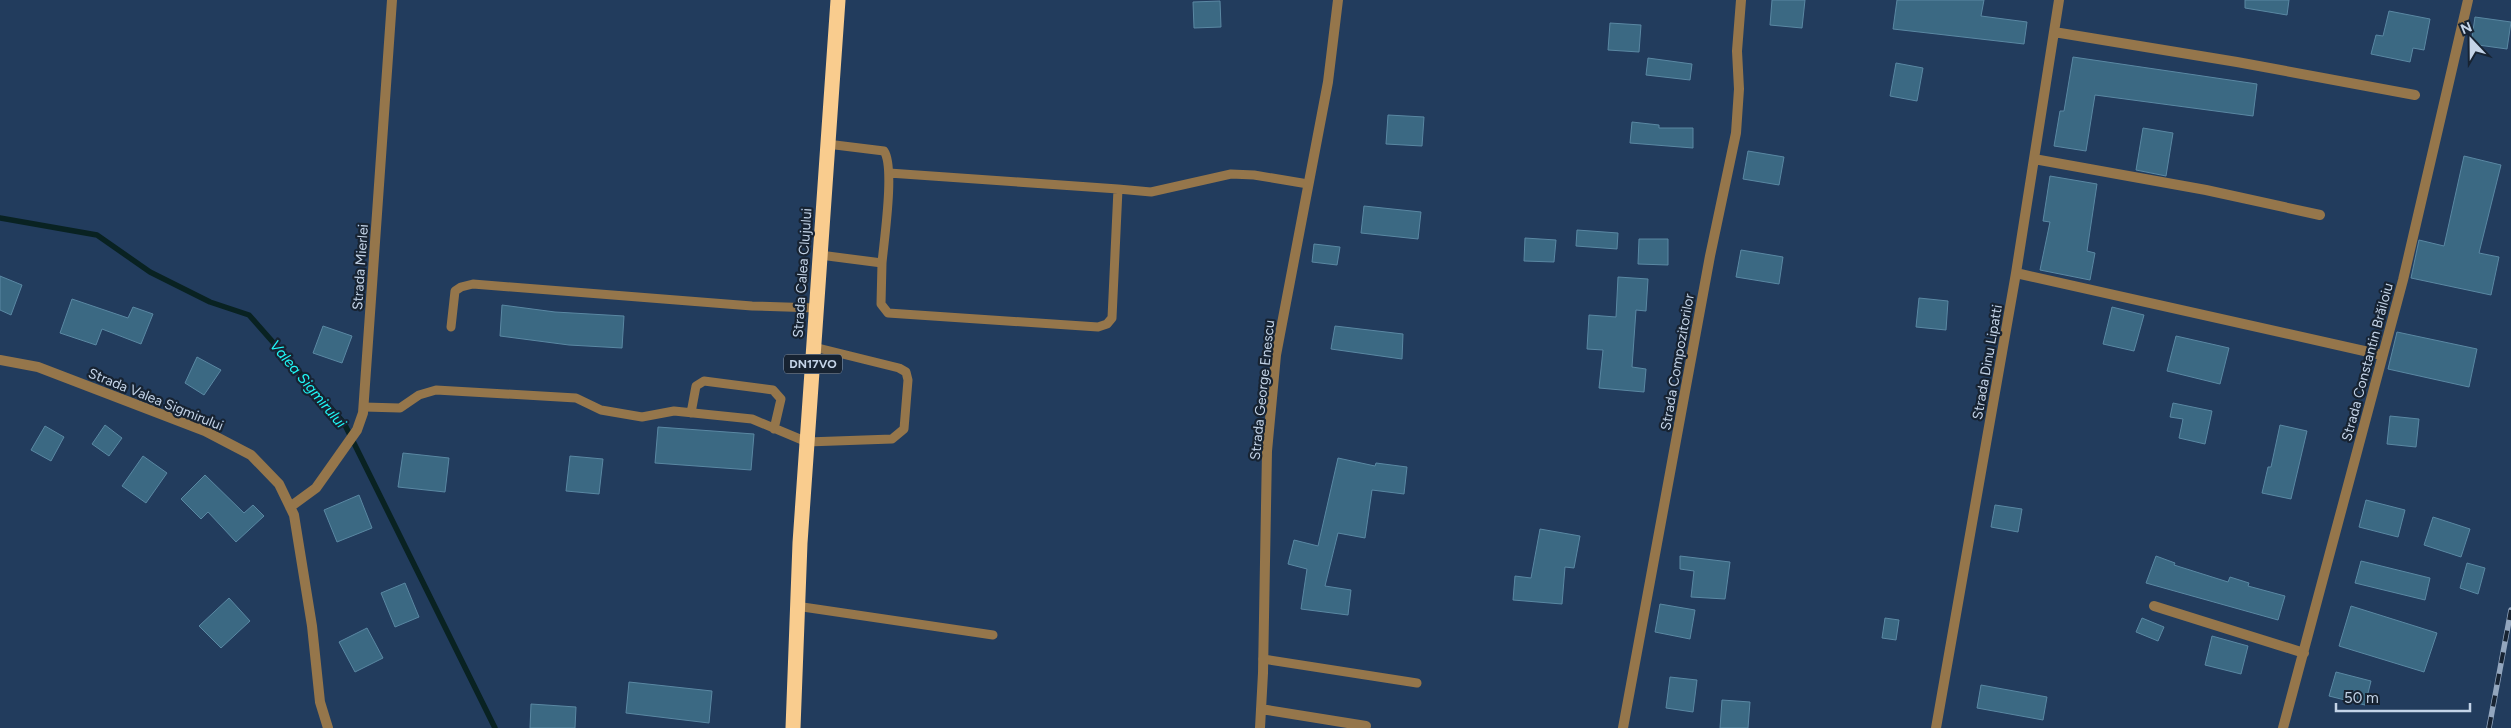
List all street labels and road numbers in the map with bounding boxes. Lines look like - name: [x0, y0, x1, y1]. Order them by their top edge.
- street label: Strada Calea Clujului: [789, 208, 816, 338]
- street label: Strada Mierlei: [349, 224, 372, 311]
- street label: Strada Constantin Brăiloiu: [2338, 281, 2397, 443]
- street label: Strada Compozitorilor: [1657, 292, 1698, 432]
- street label: Strada Dinu Lipatti: [1969, 303, 2006, 421]
- street label: Strada George Enescu: [1247, 319, 1278, 461]
- road number: DN17VO: [784, 354, 842, 374]
- street label: Strada Valea Sigmirului: [86, 365, 226, 434]

